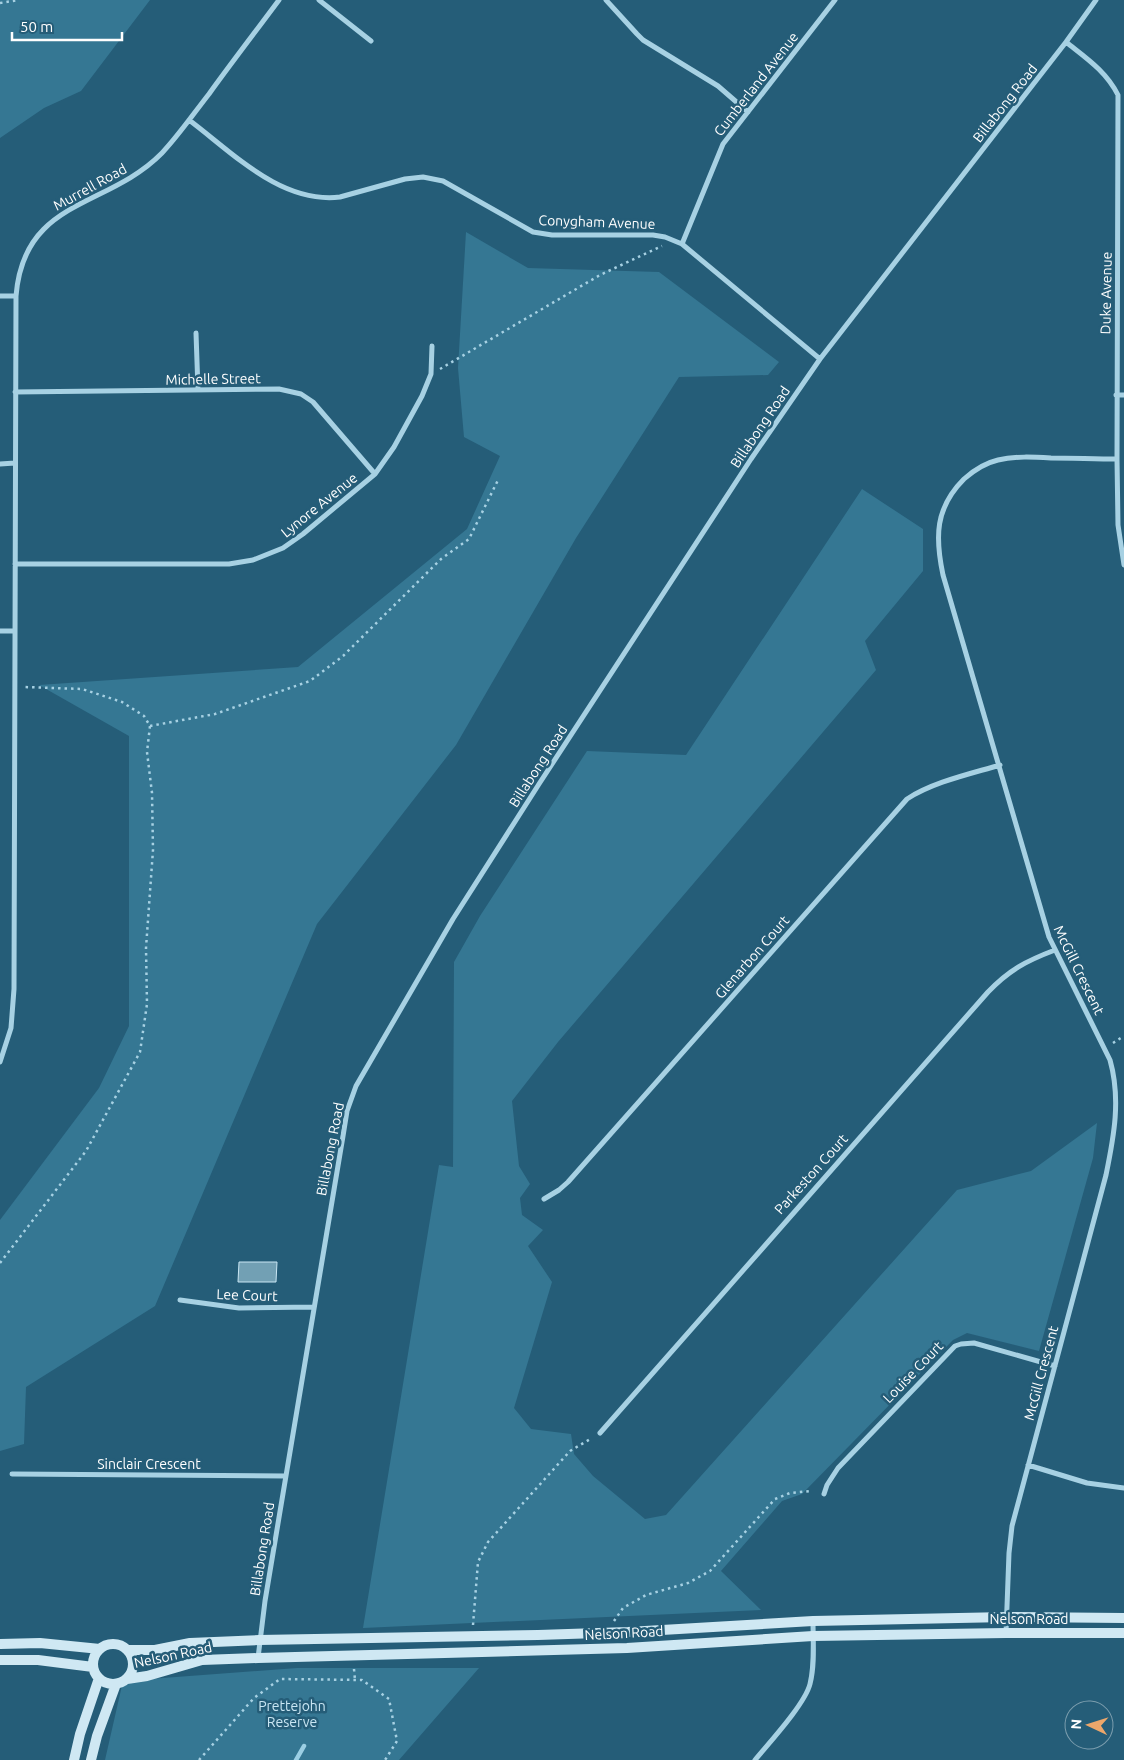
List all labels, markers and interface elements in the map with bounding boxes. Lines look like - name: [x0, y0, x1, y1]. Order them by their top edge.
- scale bar: [12, 10, 122, 42]
- text: 50 m: [20, 18, 53, 35]
- street label: Cumberland Avenue: [711, 29, 801, 139]
- street label: Billabong Road: [970, 61, 1040, 145]
- street label: Murrell Road: [51, 160, 129, 214]
- street label: Conygham Avenue: [538, 212, 656, 232]
- street label: Duke Avenue: [1097, 251, 1115, 335]
- street label: Michelle Street: [165, 370, 261, 388]
- street label: Billabong Road: [727, 383, 793, 471]
- street label: Lynore Avenue: [278, 469, 360, 541]
- street label: Billabong Road: [505, 722, 571, 810]
- street label: Glenarbon Court: [712, 912, 793, 1002]
- street label: McGill Crescent: [1050, 923, 1108, 1018]
- street label: Billabong Road: [313, 1101, 347, 1197]
- street label: Parkeston Court: [771, 1130, 851, 1217]
- street label: Lee Court: [216, 1286, 278, 1304]
- street label: McGill Crescent: [1021, 1323, 1061, 1422]
- street label: Louise Court: [880, 1338, 947, 1406]
- street label: Sinclair Crescent: [97, 1456, 201, 1472]
- street label: Billabong Road: [247, 1501, 277, 1597]
- street label: Nelson Road: [989, 1611, 1069, 1627]
- street label: Nelson Road: [584, 1623, 664, 1643]
- street label: Nelson Road: [133, 1639, 213, 1671]
- park label: Prettejohn Reserve: [258, 1698, 326, 1730]
- north arrow: [1064, 1700, 1114, 1750]
- text: N: [1068, 1718, 1084, 1730]

